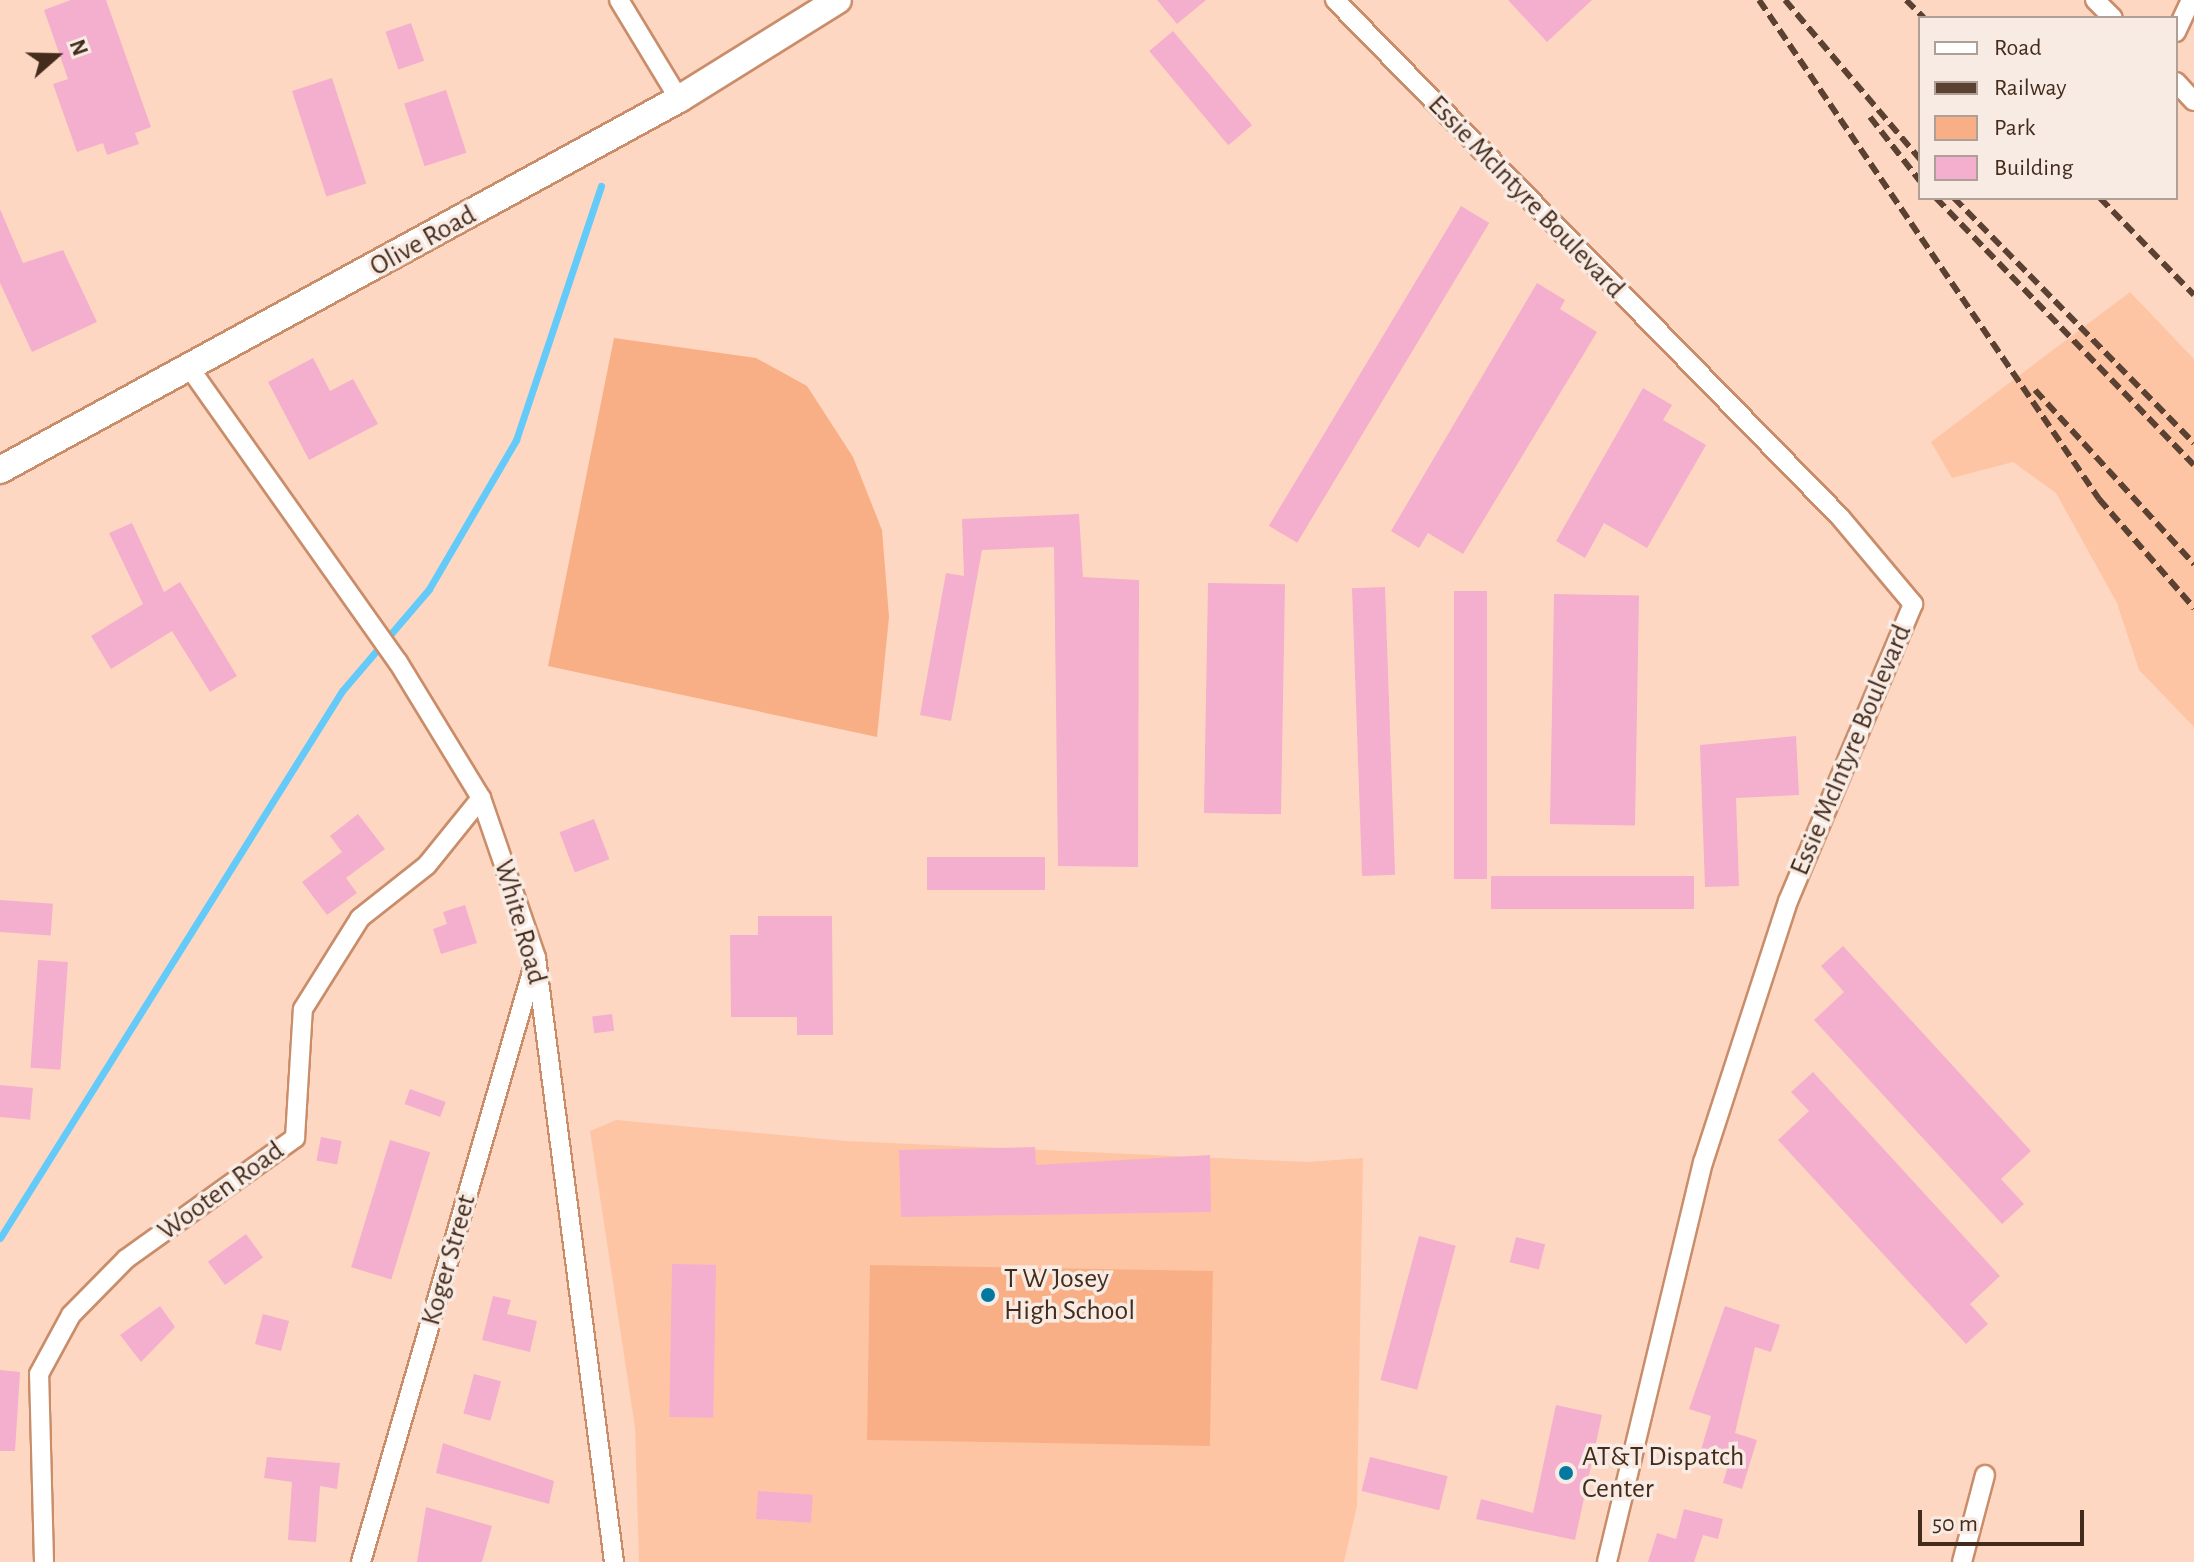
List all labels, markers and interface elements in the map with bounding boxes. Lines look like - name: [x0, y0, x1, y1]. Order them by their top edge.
- north arrow: [16, 16, 96, 96]
- legend: [1918, 16, 2178, 200]
- text: Road: [1994, 36, 2042, 60]
- text: N: [66, 37, 92, 59]
- text: Railway: [1994, 76, 2066, 100]
- street label: Essie McIntyre Boulevard: [1420, 88, 1632, 306]
- text: Park: [1994, 116, 2035, 140]
- text: Building: [1994, 156, 2073, 180]
- street label: Olive Road: [364, 198, 482, 284]
- street label: Essie McIntyre Boulevard: [1783, 620, 1919, 880]
- street label: White Road: [486, 856, 554, 988]
- street label: Wooten Road: [151, 1134, 291, 1248]
- street label: Koger Street: [414, 1191, 484, 1329]
- place label: T W Josey High School: [1004, 1262, 1135, 1328]
- marker: T W Josey High School: [979, 1286, 997, 1304]
- place label: AT&T Dispatch Center: [1582, 1440, 1744, 1506]
- marker: AT&T Dispatch Center: [1557, 1464, 1575, 1482]
- scale bar: [1922, 1494, 2088, 1544]
- text: 50 m: [1932, 1512, 1978, 1536]

